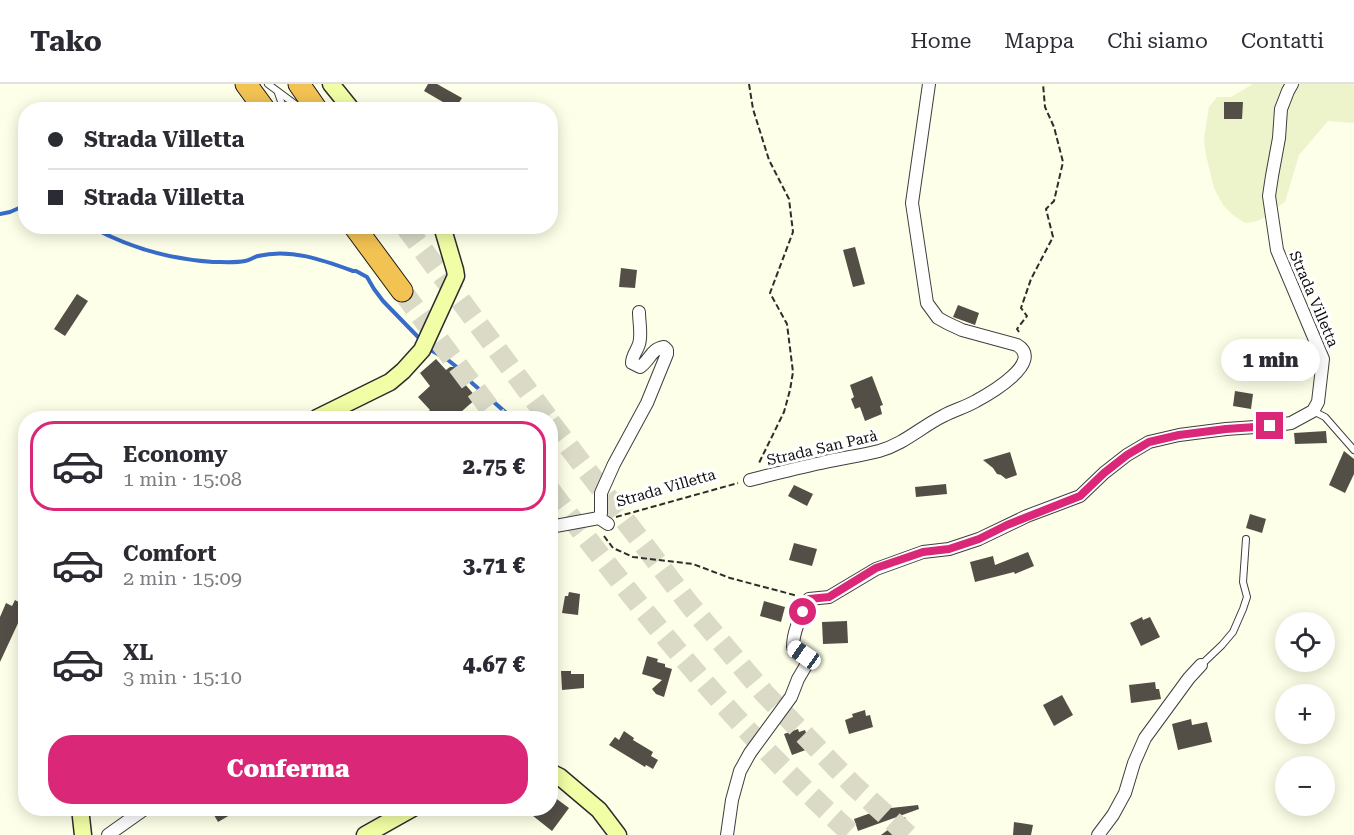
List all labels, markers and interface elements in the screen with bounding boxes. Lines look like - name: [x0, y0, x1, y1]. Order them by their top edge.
- text: Tako: [30, 25, 102, 58]
- text: Home: [910, 29, 971, 53]
- text: Mappa: [1004, 29, 1074, 53]
- text: Chi siamo: [1107, 29, 1208, 53]
- text: Contatti: [1241, 29, 1324, 53]
- text: Strada Villetta: [84, 127, 244, 152]
- text: Strada Villetta: [84, 185, 244, 210]
- street label: Strada Villetta: [1286, 248, 1342, 350]
- callout: 1 min: [1220, 339, 1320, 381]
- text: 1 min: [1242, 348, 1299, 372]
- route end: [1256, 412, 1283, 439]
- street label: Strada San Parà: [765, 427, 879, 469]
- icon: car: [51, 439, 105, 493]
- text: Economy: [123, 442, 227, 467]
- text: 2.75 €: [463, 454, 525, 479]
- street label: Strada Villetta: [614, 465, 718, 511]
- text: 1 min · 15:08: [123, 467, 242, 491]
- icon: car: [51, 538, 105, 592]
- text: Comfort: [123, 541, 216, 566]
- text: 3.71 €: [463, 553, 525, 578]
- text: 2 min · 15:09: [123, 566, 242, 590]
- route start: [789, 598, 816, 625]
- map controls: [1275, 612, 1335, 816]
- button: locate: [1275, 612, 1335, 672]
- icon: car: [51, 637, 105, 691]
- car: [784, 637, 824, 673]
- text: XL: [123, 640, 153, 665]
- text: 4.67 €: [463, 652, 525, 677]
- text: 3 min · 15:10: [123, 665, 242, 689]
- button: +: [1275, 684, 1335, 744]
- button: Conferma: [48, 735, 528, 804]
- button: −: [1275, 756, 1335, 816]

